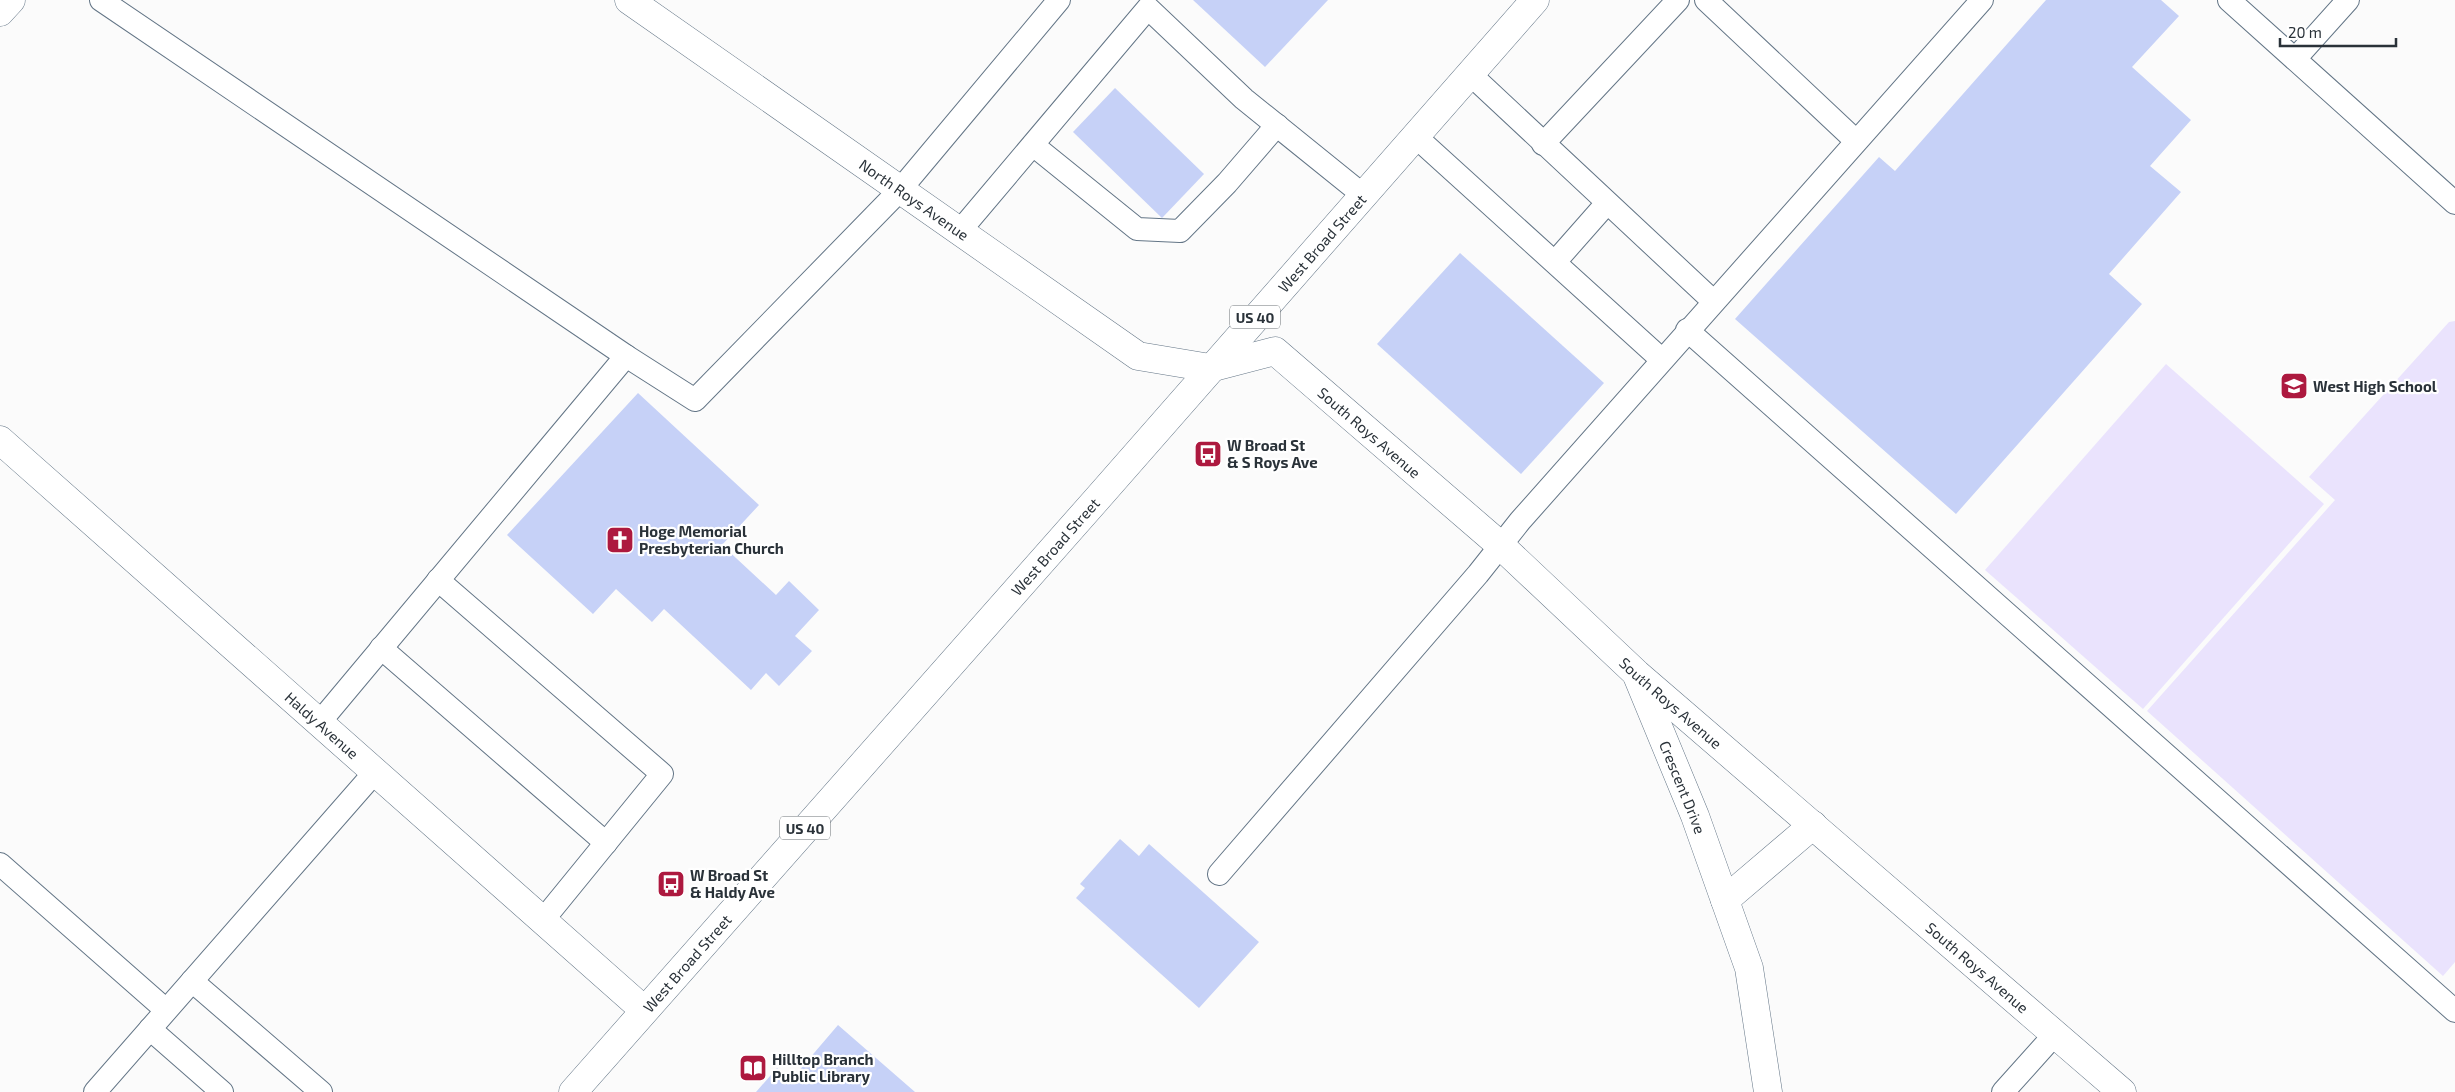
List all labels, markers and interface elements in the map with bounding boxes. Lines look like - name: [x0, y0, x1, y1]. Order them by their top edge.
- scale bar: [2280, 15, 2396, 47]
- text: 20 m: [2288, 23, 2322, 41]
- street label: North Roys Avenue: [856, 155, 972, 244]
- street label: West Broad Street: [1274, 190, 1370, 296]
- road number: US 40: [1230, 306, 1280, 328]
- school or university icon: West High School: [2279, 371, 2309, 401]
- place label: West High School: [2313, 377, 2437, 395]
- street label: South Roys Avenue: [1314, 383, 1424, 482]
- place label: W Broad St & S Roys Ave: [1227, 436, 1318, 472]
- bus stop icon: W Broad St & S Roys Ave: [1193, 439, 1223, 469]
- street label: West Broad Street: [1007, 494, 1103, 599]
- place label: Hoge Memorial Presbyterian Church: [639, 522, 784, 558]
- church icon: Hoge Memorial Presbyterian Church: [605, 525, 635, 555]
- street label: South Roys Avenue: [1616, 653, 1726, 752]
- street label: Haldy Avenue: [281, 688, 363, 762]
- street label: Crescent Drive: [1656, 738, 1710, 836]
- road number: US 40: [780, 816, 830, 840]
- place label: W Broad St & Haldy Ave: [690, 866, 775, 902]
- bus stop icon: W Broad St & Haldy Ave: [656, 869, 686, 899]
- street label: West Broad Street: [639, 910, 735, 1016]
- street label: South Roys Avenue: [1922, 918, 2032, 1017]
- place label: Hilltop Branch Public Library: [772, 1050, 874, 1086]
- library icon: Hilltop Branch Public Library: [738, 1053, 768, 1083]

